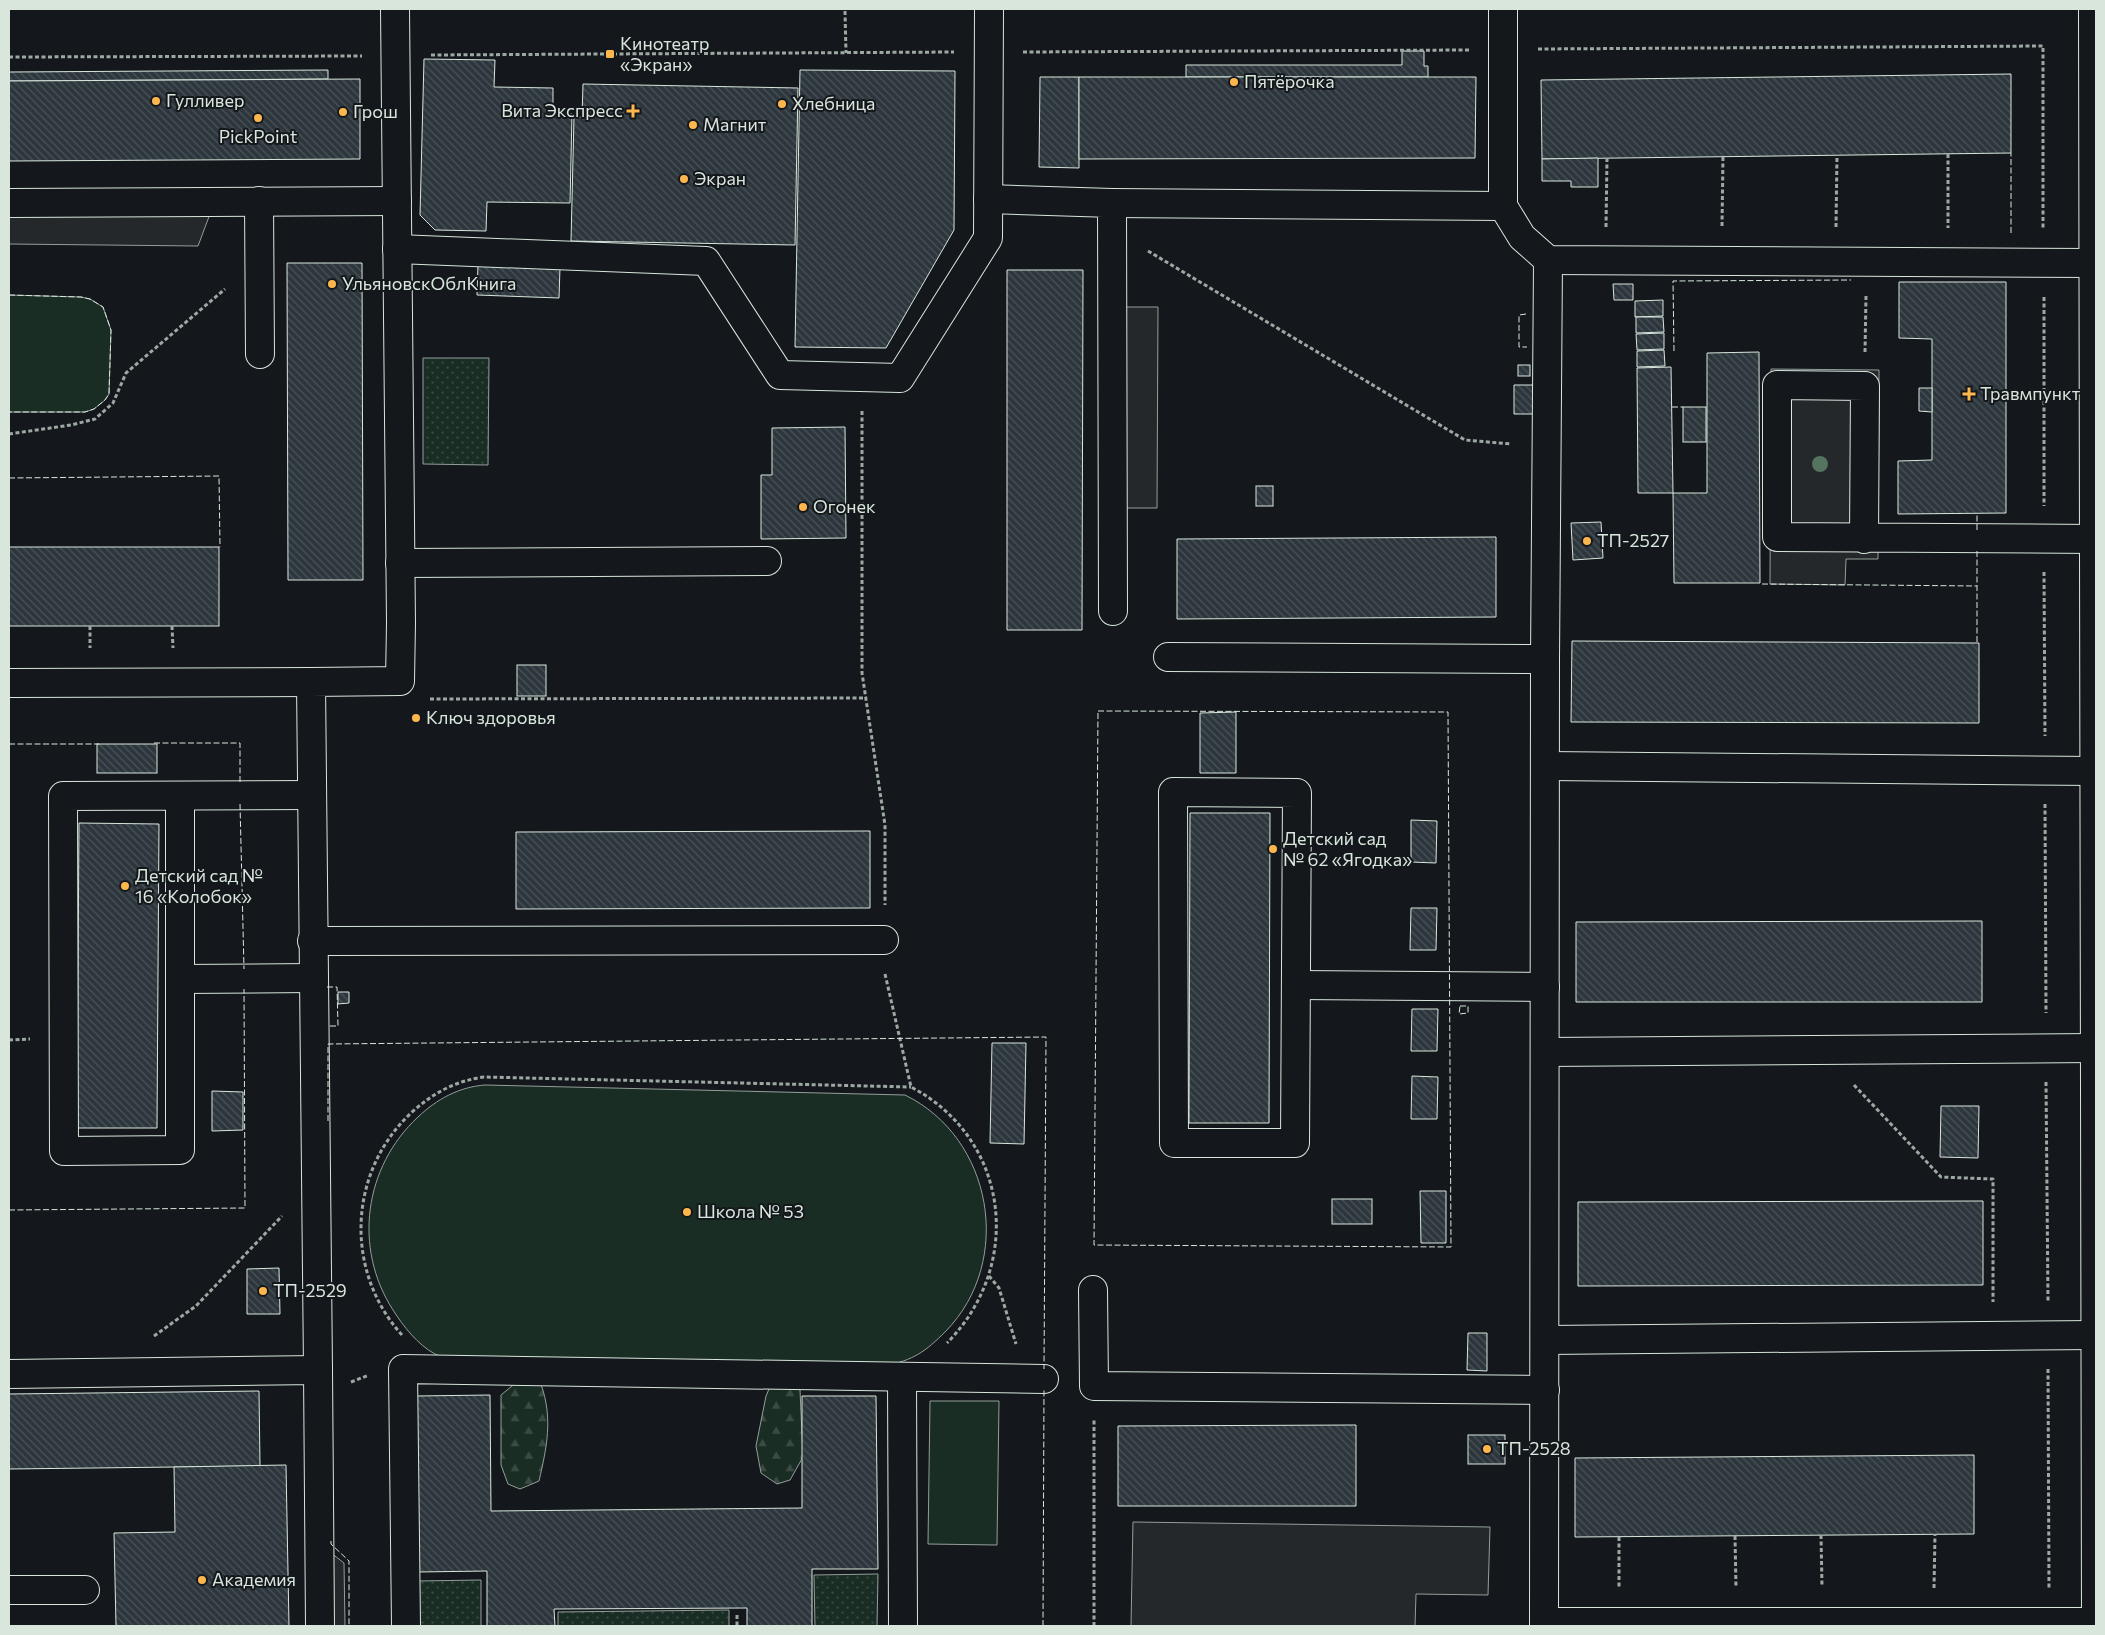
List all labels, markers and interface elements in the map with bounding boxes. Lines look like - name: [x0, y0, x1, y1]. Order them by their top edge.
- place label: Кинотеатр «Экран»: [620, 32, 709, 75]
- marker: Кинотеатр «Экран»: [604, 48, 616, 60]
- place label: Пятёрочка: [1244, 70, 1335, 92]
- marker: Пятёрочка: [1228, 76, 1240, 88]
- place label: Гулливер: [166, 89, 244, 111]
- place label: Хлебница: [792, 92, 875, 114]
- marker: Гулливер: [150, 95, 162, 107]
- marker: Хлебница: [776, 98, 788, 110]
- place label: Вита Экспресс: [501, 99, 623, 121]
- place label: Грош: [353, 100, 398, 122]
- marker: Вита Экспресс: [627, 105, 639, 117]
- marker: Грош: [337, 106, 349, 118]
- marker: PickPoint: [252, 112, 264, 124]
- place label: Магнит: [703, 113, 767, 135]
- marker: Магнит: [687, 119, 699, 131]
- place label: PickPoint: [219, 125, 297, 147]
- place label: Экран: [694, 167, 746, 189]
- marker: Экран: [678, 173, 690, 185]
- place label: УльяновскОблКнига: [342, 272, 516, 294]
- marker: УльяновскОблКнига: [326, 278, 338, 290]
- place label: Травмпункт: [1980, 382, 2081, 404]
- marker: Травмпункт: [1962, 387, 1976, 401]
- place label: Огонек: [813, 495, 876, 517]
- marker: Огонек: [797, 501, 809, 513]
- place label: ТП-2527: [1597, 529, 1669, 551]
- marker: ТП-2527: [1581, 535, 1593, 547]
- place label: Ключ здоровья: [426, 706, 556, 728]
- marker: Ключ здоровья: [410, 712, 422, 724]
- place label: Детский сад № 62 «Ягодка»: [1283, 827, 1412, 870]
- marker: Детский сад № 62 «Ягодка»: [1267, 843, 1279, 855]
- place label: Детский сад № 16 «Колобок»: [135, 864, 263, 907]
- marker: Детский сад № 16 «Колобок»: [119, 880, 131, 892]
- place label: Школа № 53: [697, 1200, 804, 1222]
- marker: Школа № 53: [681, 1206, 693, 1218]
- place label: ТП-2529: [273, 1279, 347, 1301]
- marker: ТП-2529: [257, 1285, 269, 1297]
- place label: ТП-2528: [1497, 1437, 1571, 1459]
- marker: ТП-2528: [1481, 1443, 1493, 1455]
- place label: Академия: [212, 1568, 296, 1590]
- marker: Академия: [196, 1574, 208, 1586]

